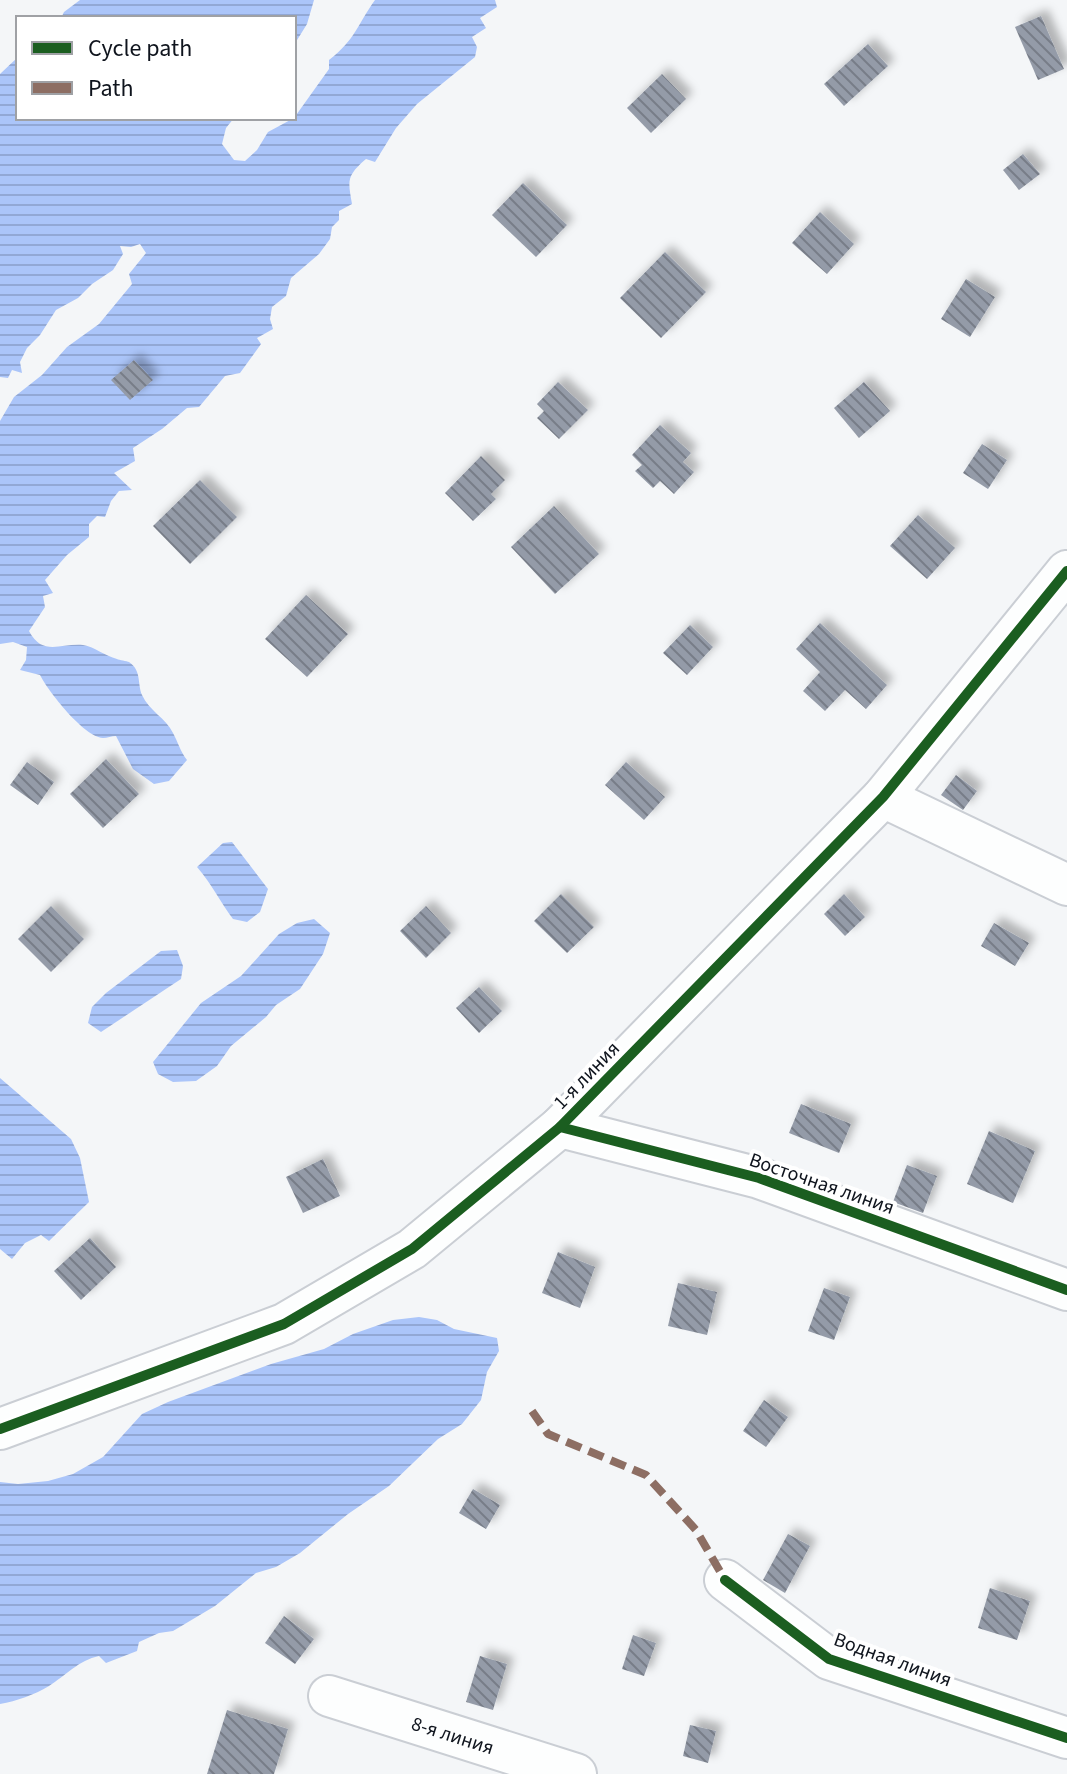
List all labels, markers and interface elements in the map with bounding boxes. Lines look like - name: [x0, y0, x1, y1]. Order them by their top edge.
- legend: [16, 16, 296, 120]
- text: Cycle path: [88, 31, 192, 66]
- text: Path: [88, 71, 134, 106]
- street label: 1-я линия: [547, 1035, 626, 1116]
- street label: Восточная линия: [745, 1146, 898, 1222]
- street label: Водная линия: [830, 1626, 956, 1694]
- street label: 8-я линия: [408, 1710, 497, 1762]

